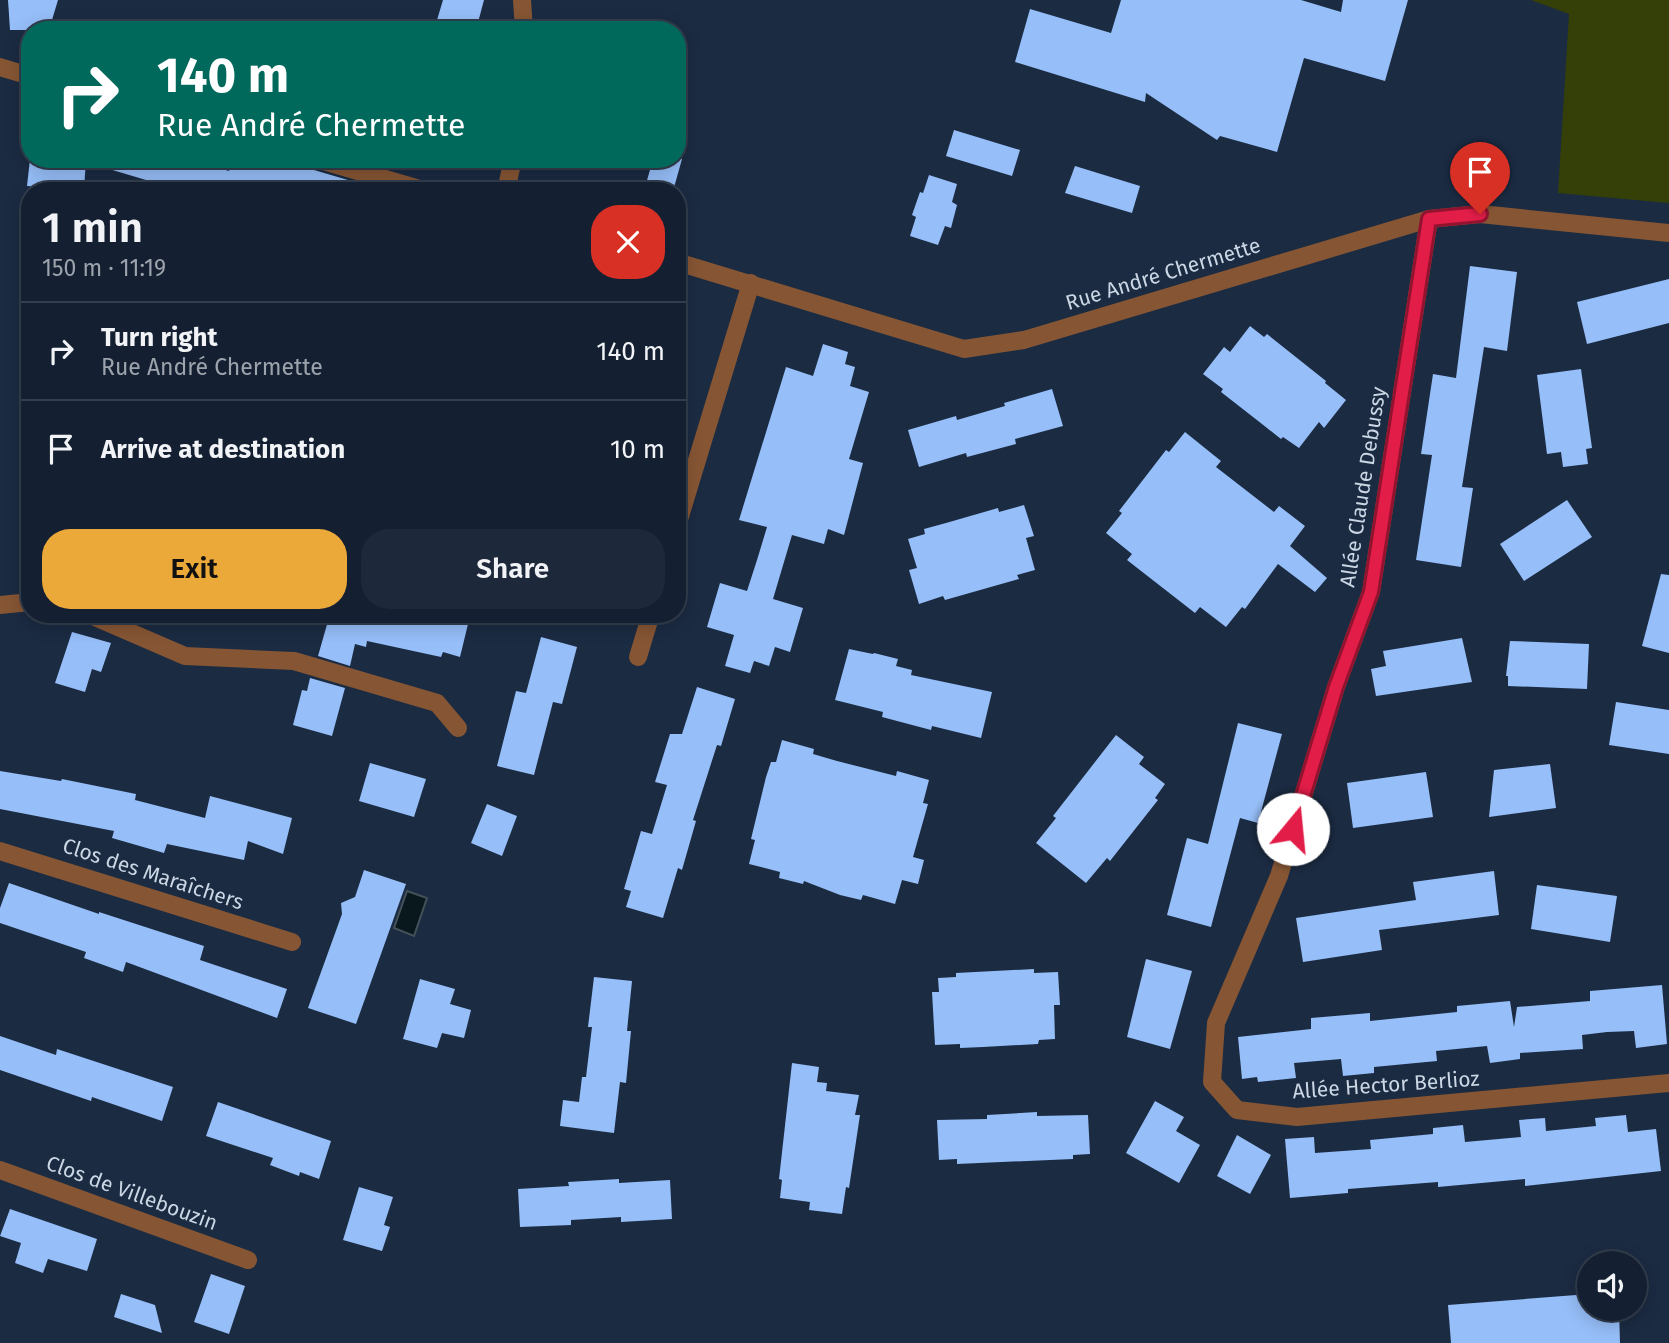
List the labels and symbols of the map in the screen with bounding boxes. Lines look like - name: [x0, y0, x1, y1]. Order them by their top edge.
- pin: [1450, 142, 1510, 214]
- street label: Rue André Chermette: [1062, 232, 1264, 316]
- street label: Allée Claude Debussy: [1334, 384, 1392, 589]
- position arrow: [1256, 792, 1330, 866]
- street label: Clos des Maraîchers: [59, 833, 247, 916]
- street label: Allée Hector Berlioz: [1292, 1065, 1480, 1105]
- street label: Clos de Villebouzin: [43, 1150, 221, 1236]

